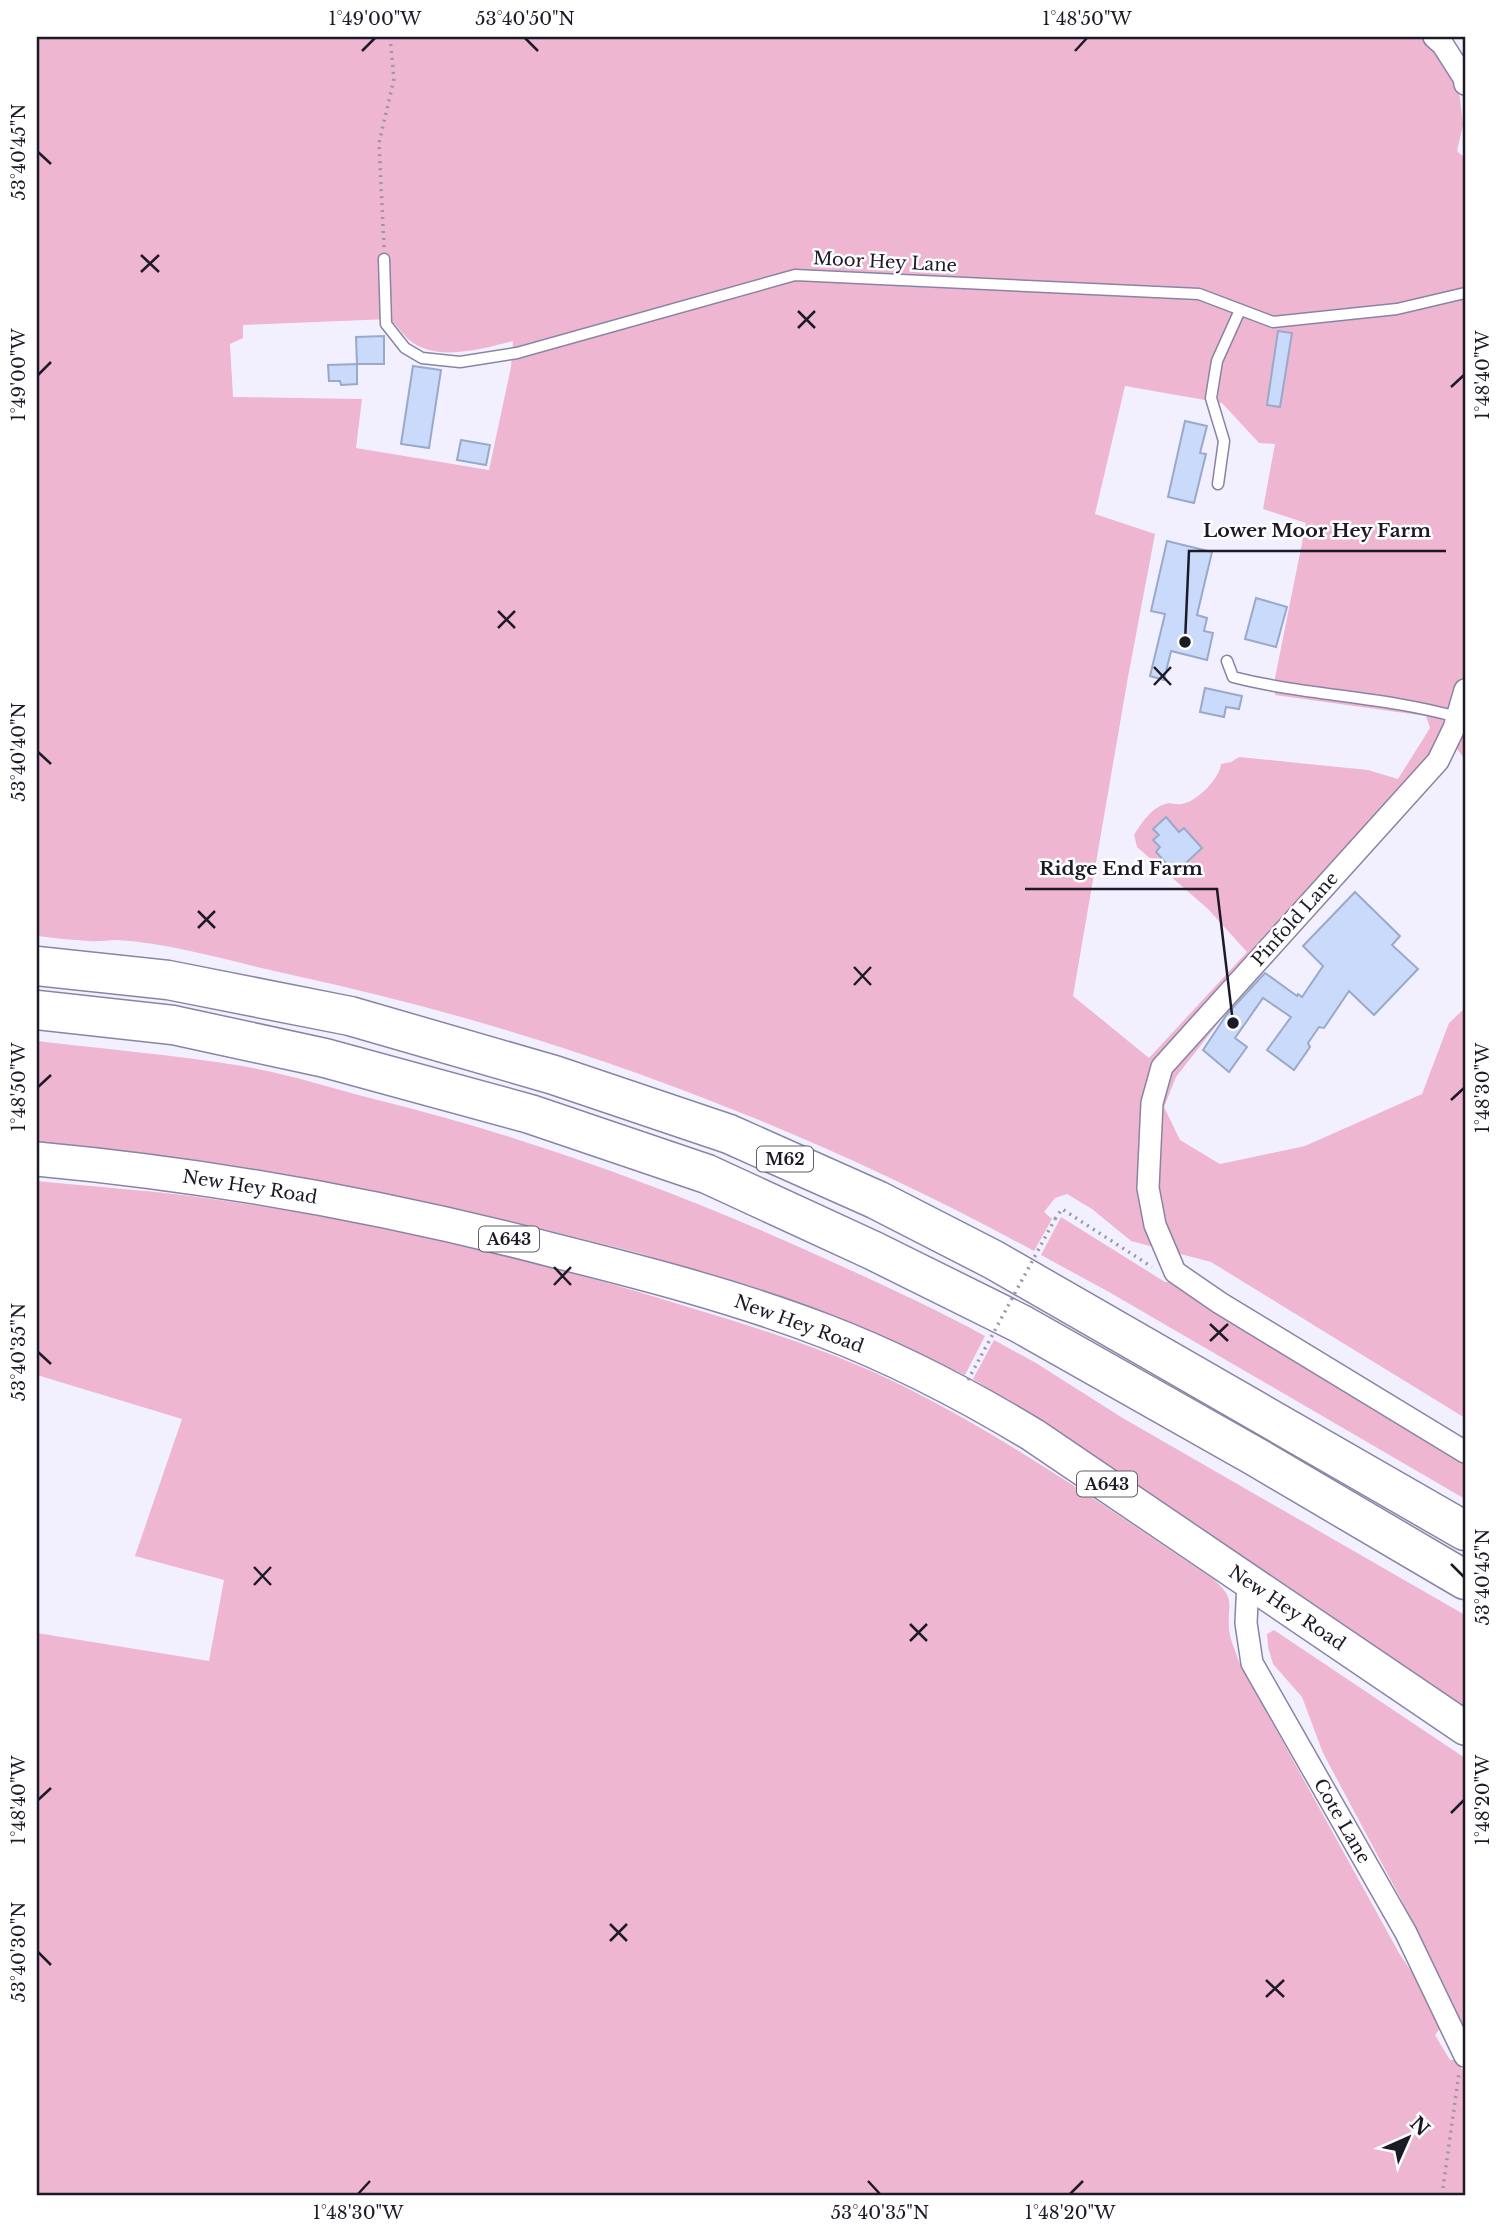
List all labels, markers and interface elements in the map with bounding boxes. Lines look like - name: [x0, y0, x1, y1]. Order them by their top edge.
- text: 1°49'00"W: [328, 8, 422, 30]
- text: 53°40'50"N: [475, 8, 575, 30]
- text: 1°48'50"W: [1042, 8, 1133, 30]
- text: 53°40'45"N: [8, 103, 30, 201]
- street label: Moor Hey Lane: [812, 247, 958, 277]
- text: 1°49'00"W: [8, 328, 30, 422]
- text: 1°48'40"W: [1472, 329, 1494, 420]
- callout: Lower Moor Hey Farm: [1189, 511, 1446, 551]
- text: Lower Moor Hey Farm: [1203, 519, 1431, 542]
- text: 53°40'40"N: [8, 702, 30, 802]
- callout: Ridge End Farm: [1025, 849, 1217, 889]
- text: Ridge End Farm: [1039, 857, 1203, 880]
- street label: Pinfold Lane: [1247, 867, 1343, 971]
- text: 1°48'50"W: [8, 1041, 30, 1132]
- text: 1°48'30"W: [1472, 1042, 1494, 1133]
- road number: M62: [757, 1147, 813, 1172]
- street label: New Hey Road: [181, 1165, 319, 1209]
- road number: A643: [479, 1226, 539, 1252]
- street label: New Hey Road: [731, 1290, 867, 1358]
- text: 53°40'35"N: [8, 1303, 30, 1401]
- road number: A643: [1077, 1472, 1137, 1496]
- text: 53°40'45"N: [1472, 1528, 1494, 1626]
- street label: New Hey Road: [1224, 1561, 1350, 1655]
- text: 1°48'40"W: [8, 1754, 30, 1845]
- text: 1°48'20"W: [1472, 1754, 1494, 1845]
- street label: Cote Lane: [1309, 1775, 1375, 1867]
- text: 53°40'30"N: [8, 1902, 30, 2002]
- north arrow: [1372, 2102, 1442, 2172]
- text: N: [1405, 2112, 1434, 2141]
- text: 1°48'30"W: [313, 2202, 404, 2224]
- text: 53°40'35"N: [831, 2202, 929, 2224]
- text: 1°48'20"W: [1025, 2202, 1116, 2224]

